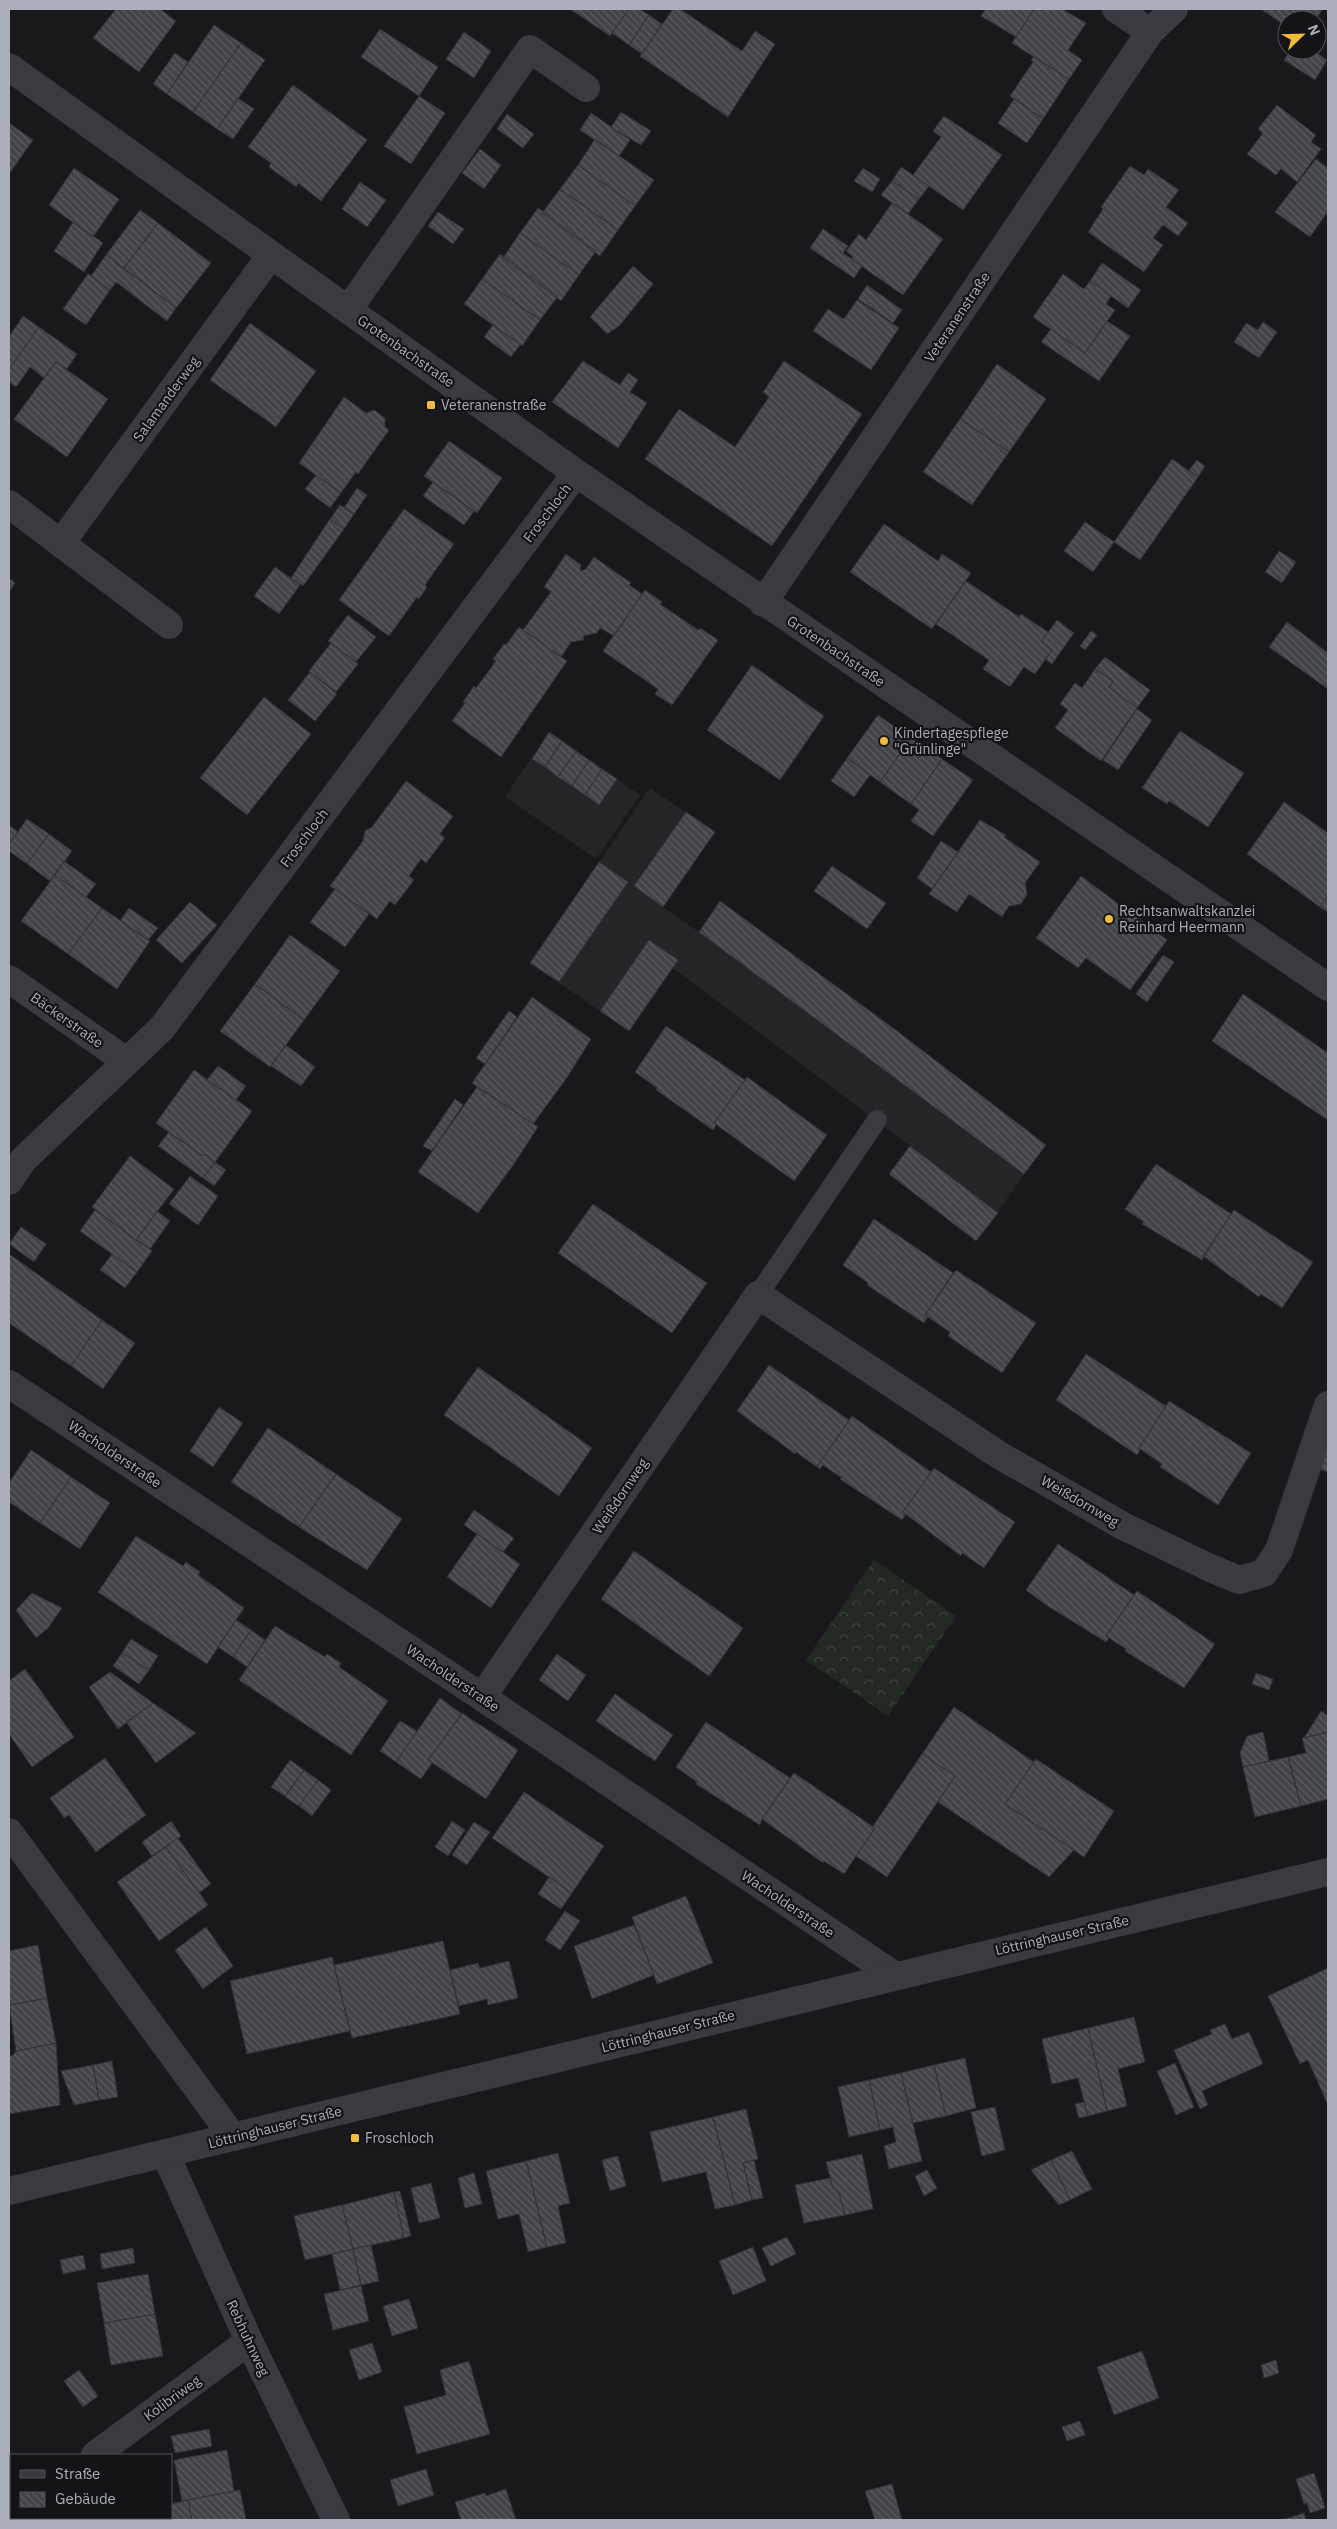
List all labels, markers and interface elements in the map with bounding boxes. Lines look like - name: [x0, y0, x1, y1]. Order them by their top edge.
- north arrow: [1277, 10, 1327, 60]
- text: N: [1304, 22, 1324, 38]
- street label: Veteranenstraße: [920, 268, 994, 366]
- street label: Grotenbachstraße: [354, 311, 458, 391]
- street label: Salamanderweg: [129, 352, 203, 445]
- place label: Veteranenstraße: [441, 396, 547, 414]
- marker: Veteranenstraße: [425, 399, 437, 411]
- street label: Froschloch: [519, 480, 575, 546]
- street label: Grotenbachstraße: [783, 612, 889, 691]
- place label: Kindertagespflege "Grünlinge": [894, 724, 1009, 758]
- marker: Kindertagespflege "Grünlinge": [878, 735, 890, 747]
- street label: Froschloch: [276, 805, 332, 871]
- place label: Rechtsanwaltskanzlei Reinhard Heermann: [1119, 902, 1255, 936]
- marker: Rechtsanwaltskanzlei Reinhard Heermann: [1103, 913, 1115, 925]
- street label: Bäckerstraße: [27, 988, 107, 1052]
- street label: Wacholderstraße: [65, 1416, 165, 1492]
- street label: Weißdornweg: [588, 1454, 652, 1537]
- street label: Weißdornweg: [1038, 1471, 1123, 1531]
- street label: Wacholderstraße: [403, 1640, 503, 1716]
- street label: Wacholderstraße: [738, 1866, 838, 1942]
- street label: Löttringhauser Straße: [993, 1911, 1131, 1959]
- street label: Löttringhauser Straße: [599, 2006, 737, 2056]
- street label: Löttringhauser Straße: [206, 2102, 344, 2152]
- place label: Froschloch: [365, 2129, 434, 2147]
- marker: Froschloch: [349, 2132, 361, 2144]
- street label: Rebhuhnweg: [223, 2297, 274, 2380]
- street label: Kolibriweg: [140, 2371, 205, 2425]
- legend: [10, 2454, 172, 2519]
- text: Straße: [55, 2464, 100, 2483]
- text: Gebäude: [55, 2489, 116, 2508]

